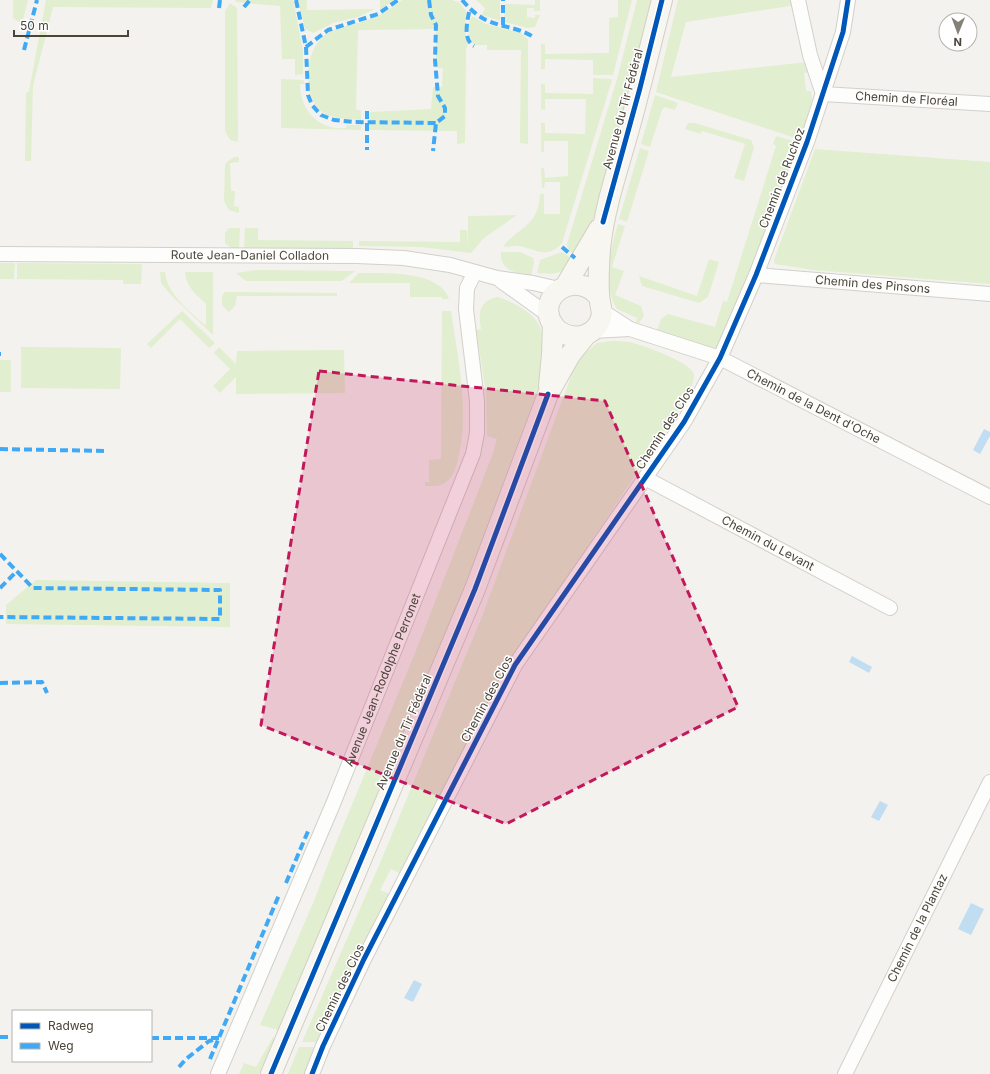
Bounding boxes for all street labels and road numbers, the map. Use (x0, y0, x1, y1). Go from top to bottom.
street label: Avenue du Tir Fédéral (599, 47, 646, 171)
street label: Chemin de Floréal (855, 88, 958, 109)
street label: Chemin de Ruchoz (755, 125, 808, 230)
street label: Route Jean-Daniel Colladon (171, 247, 329, 263)
street label: Chemin des Pinsons (814, 272, 931, 296)
street label: Chemin de la Dent d'Oche (744, 365, 883, 446)
street label: Chemin des Clos (632, 383, 697, 472)
street label: Chemin du Levant (719, 512, 817, 573)
street label: Avenue Jean-Rodolphe Perronet (341, 591, 423, 768)
street label: Chemin des Clos (457, 653, 516, 745)
street label: Avenue du Tir Fédéral (372, 672, 435, 792)
street label: Chemin de la Plantaz (884, 871, 950, 985)
street label: Chemin des Clos (312, 941, 367, 1034)

